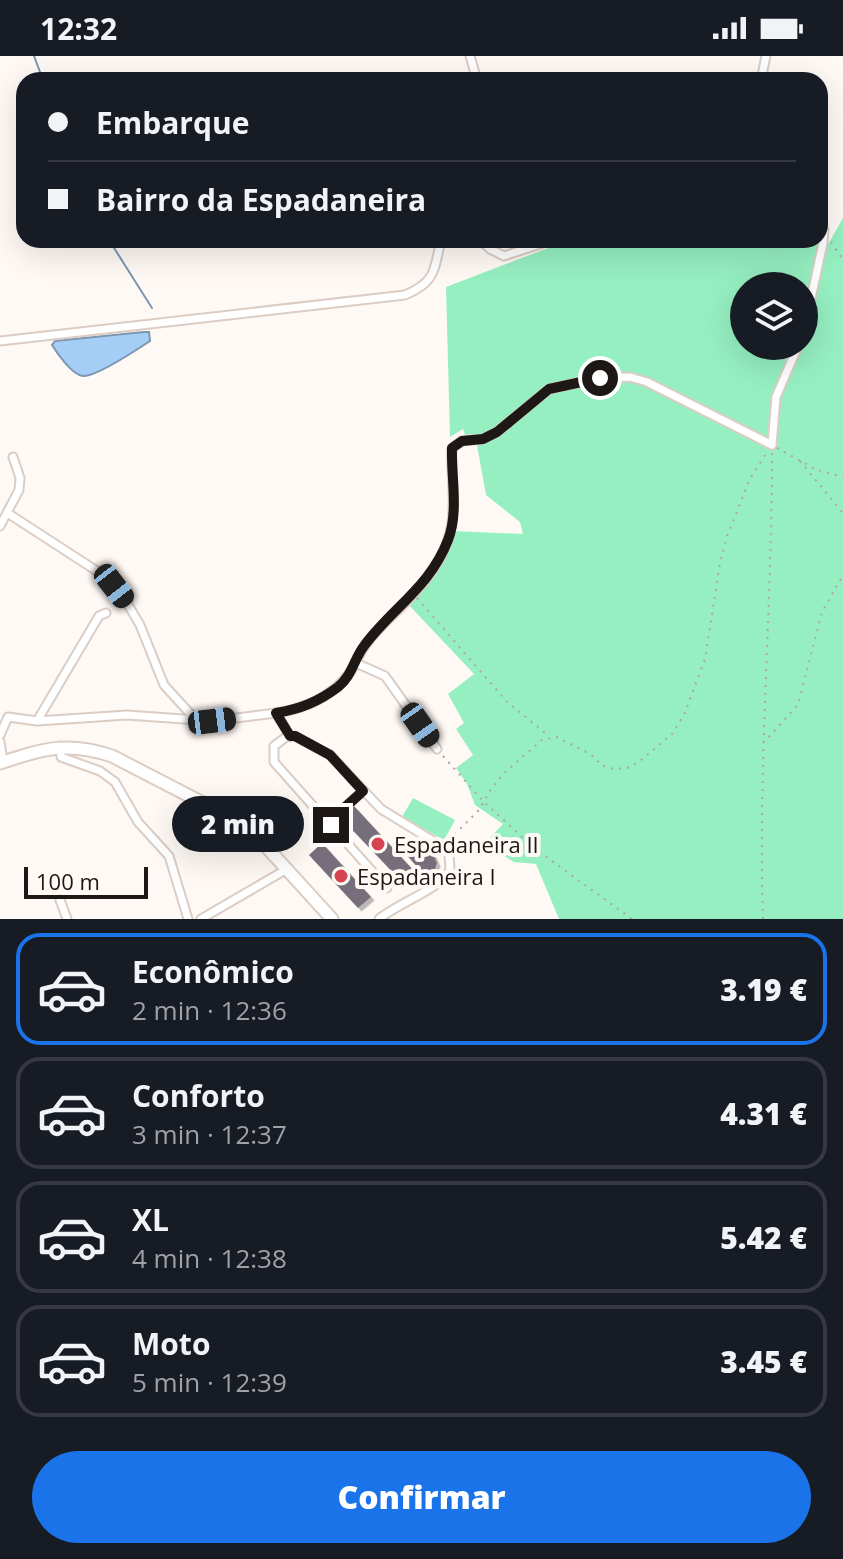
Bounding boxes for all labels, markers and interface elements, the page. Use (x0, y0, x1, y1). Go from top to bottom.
text: 12:32 (40, 8, 117, 49)
text: Embarque (96, 102, 249, 143)
text: Bairro da Espadaneira (96, 179, 426, 220)
map controls (730, 272, 818, 360)
button: layers (730, 272, 818, 360)
route start (582, 360, 618, 396)
car (90, 560, 138, 612)
car (396, 698, 444, 752)
car (187, 706, 237, 736)
callout: 2 min (171, 797, 303, 853)
text: 2 min (201, 806, 275, 842)
route end (313, 807, 349, 843)
place label: Espadaneira II (394, 829, 539, 859)
marker: Espadaneira II (369, 835, 387, 853)
place label: Espadaneira I (357, 861, 496, 891)
scale bar (24, 863, 148, 899)
text: 100 m (36, 866, 100, 896)
marker: Espadaneira I (332, 867, 350, 885)
text: Econômico (132, 951, 294, 992)
icon: car (36, 953, 108, 1025)
text: 3.19 € (720, 969, 807, 1010)
text: 2 min · 12:36 (132, 992, 287, 1028)
text: Conforto (132, 1075, 265, 1116)
icon: car (36, 1077, 108, 1149)
text: 4.31 € (720, 1093, 807, 1134)
text: 3 min · 12:37 (132, 1116, 287, 1152)
text: XL (132, 1199, 169, 1240)
icon: car (36, 1201, 108, 1273)
text: 5.42 € (720, 1217, 807, 1258)
text: 4 min · 12:38 (132, 1240, 287, 1276)
text: Moto (132, 1323, 210, 1364)
icon: car (36, 1325, 108, 1397)
text: 3.45 € (720, 1341, 807, 1382)
text: 5 min · 12:39 (132, 1364, 287, 1400)
button: Confirmar (32, 1451, 811, 1543)

